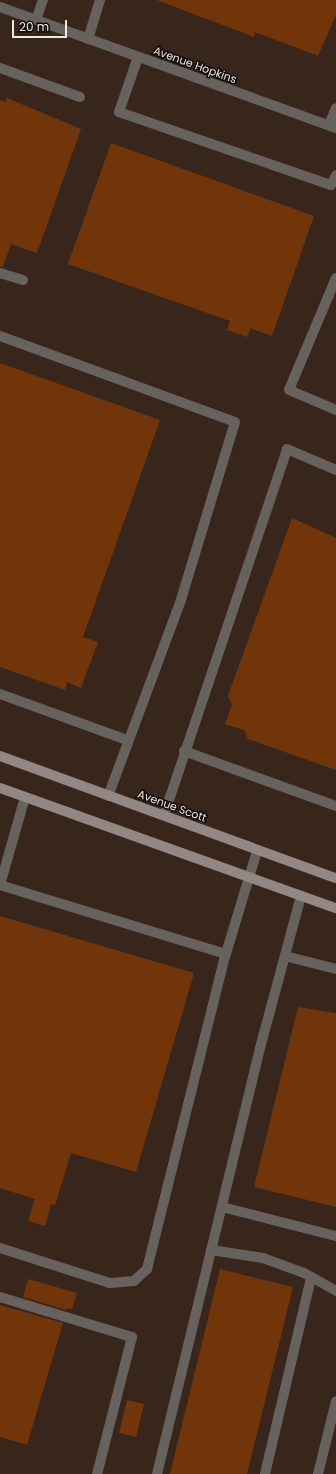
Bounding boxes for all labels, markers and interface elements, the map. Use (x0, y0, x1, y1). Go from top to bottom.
scale bar (14, 12, 69, 38)
text: 20 m (19, 18, 49, 35)
street label: Avenue Hopkins (152, 44, 238, 86)
street label: Avenue Scott (136, 787, 208, 825)

